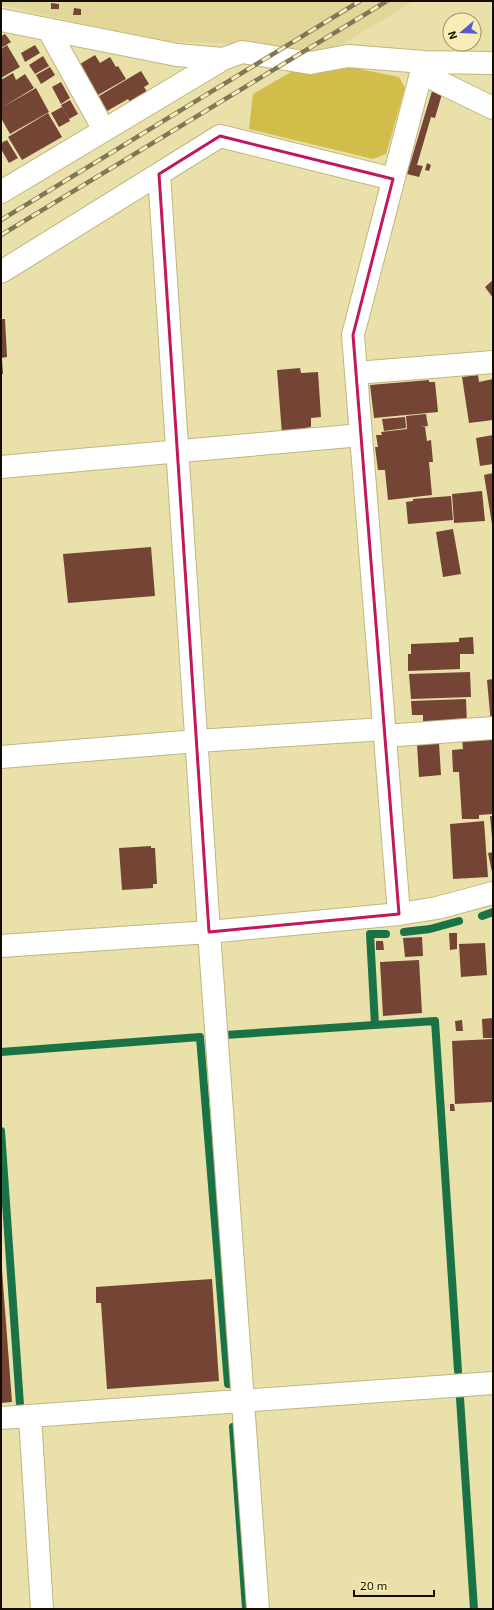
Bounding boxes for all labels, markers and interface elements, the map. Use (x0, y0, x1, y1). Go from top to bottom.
north arrow (442, 12, 482, 52)
text: N (445, 29, 460, 41)
scale bar (354, 1572, 434, 1598)
text: 20 m (360, 1578, 387, 1592)

